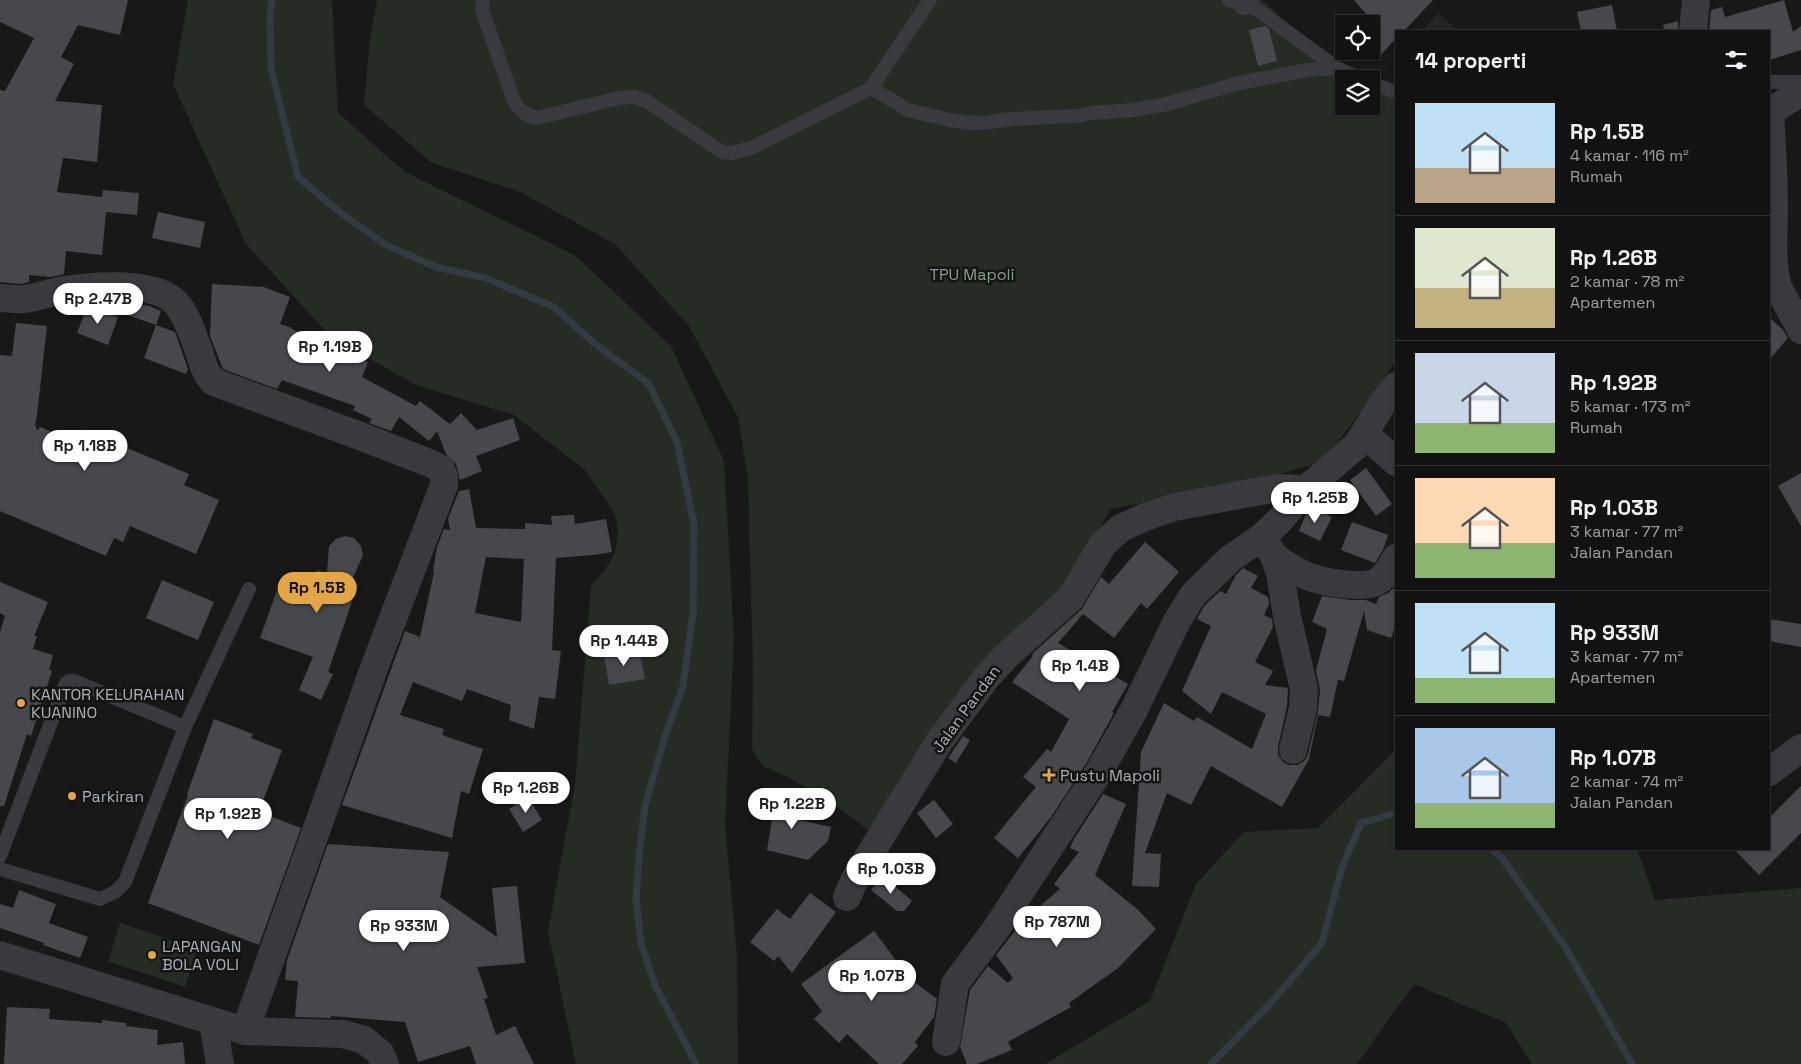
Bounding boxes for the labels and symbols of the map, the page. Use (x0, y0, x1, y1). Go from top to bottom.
park label: TPU Mapoli (930, 264, 1014, 285)
pin: Rp 2.47B (46, 282, 150, 325)
pin: Rp 1.19B (278, 330, 382, 373)
pin: Rp 1.18B (33, 430, 137, 472)
pin: Rp 1.25B (1263, 482, 1367, 524)
pin: Rp 1.5B (271, 572, 363, 614)
pin: Rp 1.44B (572, 624, 676, 667)
pin: Rp 1.4B (1034, 650, 1126, 692)
street label: Jalan Pandan (927, 661, 1005, 757)
place label: KANTOR KELURAHAN KUANINO (31, 684, 185, 723)
marker: KANTOR KELURAHAN KUANINO (15, 697, 27, 709)
place label: Pustu Mapoli (1060, 765, 1160, 786)
marker: Pustu Mapoli (1042, 768, 1056, 782)
pin: Rp 1.26B (474, 772, 578, 814)
place label: Parkiran (82, 786, 144, 807)
pin: Rp 1.22B (740, 788, 844, 830)
marker: Parkiran (66, 790, 78, 802)
pin: Rp 1.92B (176, 798, 280, 840)
pin: Rp 1.03B (839, 852, 943, 895)
pin: Rp 787M (1011, 906, 1103, 948)
pin: Rp 933M (358, 910, 450, 952)
place label: LAPANGAN BOLA VOLI (162, 936, 242, 975)
marker: LAPANGAN BOLA VOLI (146, 949, 158, 961)
pin: Rp 1.07B (820, 960, 924, 1002)

